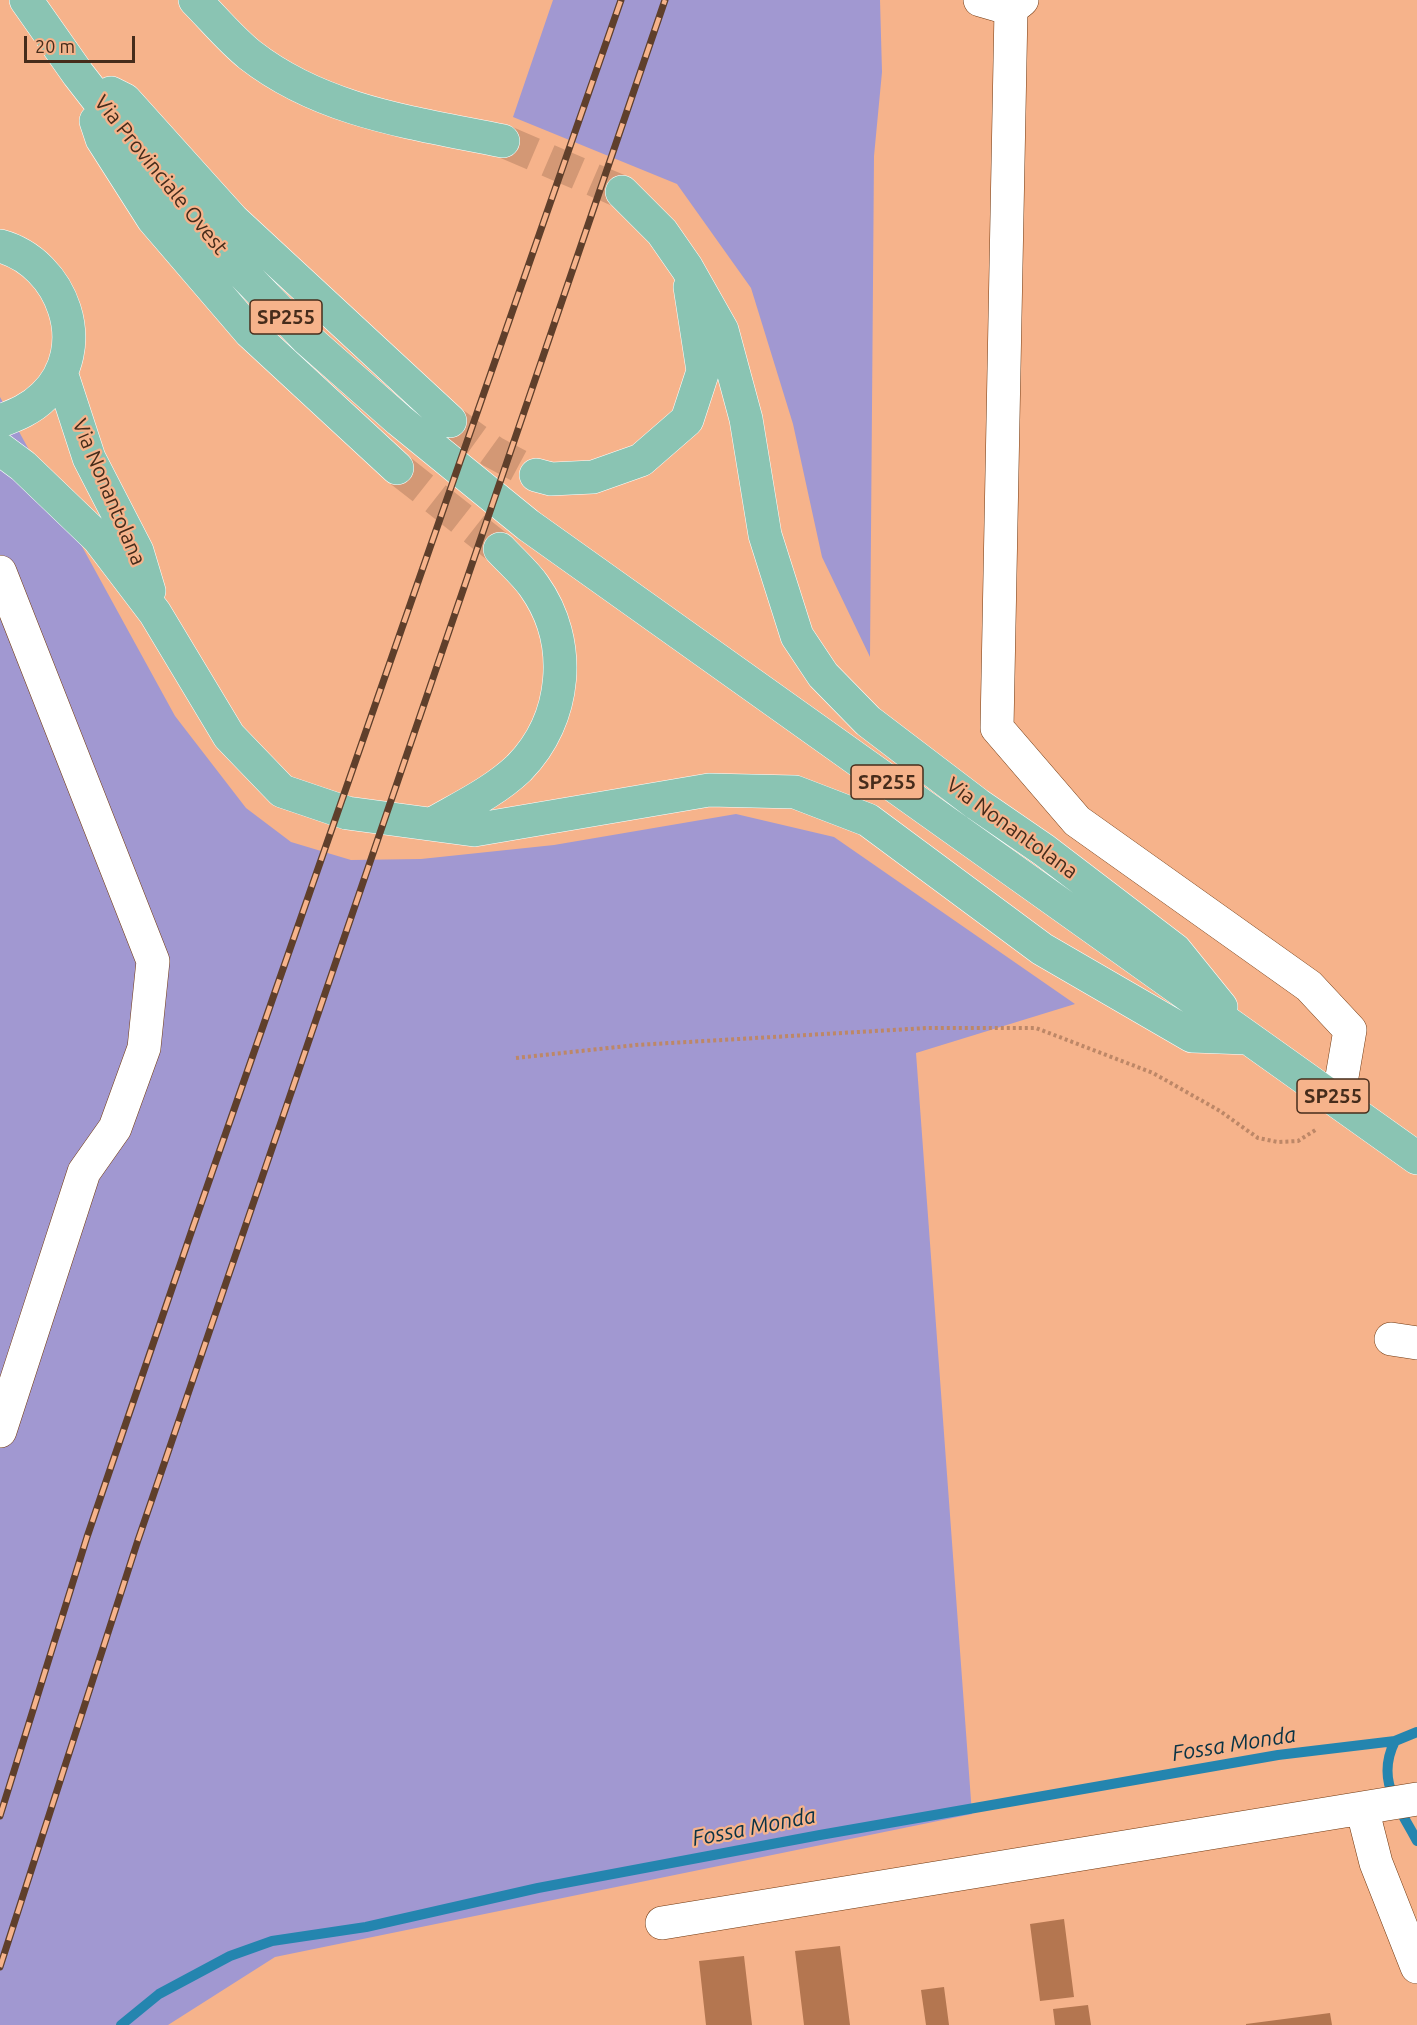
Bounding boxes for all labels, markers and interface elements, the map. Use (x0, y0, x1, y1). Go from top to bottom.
scale bar (27, 24, 138, 62)
text: 20 m (35, 36, 75, 56)
street label: Via Provinciale Ovest (89, 90, 233, 260)
road number: SP255 (250, 300, 322, 334)
street label: Via Nonantolana (67, 415, 151, 569)
road number: SP255 (851, 765, 923, 799)
street label: Via Nonantolana (941, 772, 1083, 884)
road number: SP255 (1297, 1079, 1369, 1113)
water label: Fossa Monda (1170, 1721, 1298, 1767)
water label: Fossa Monda (690, 1802, 818, 1852)

